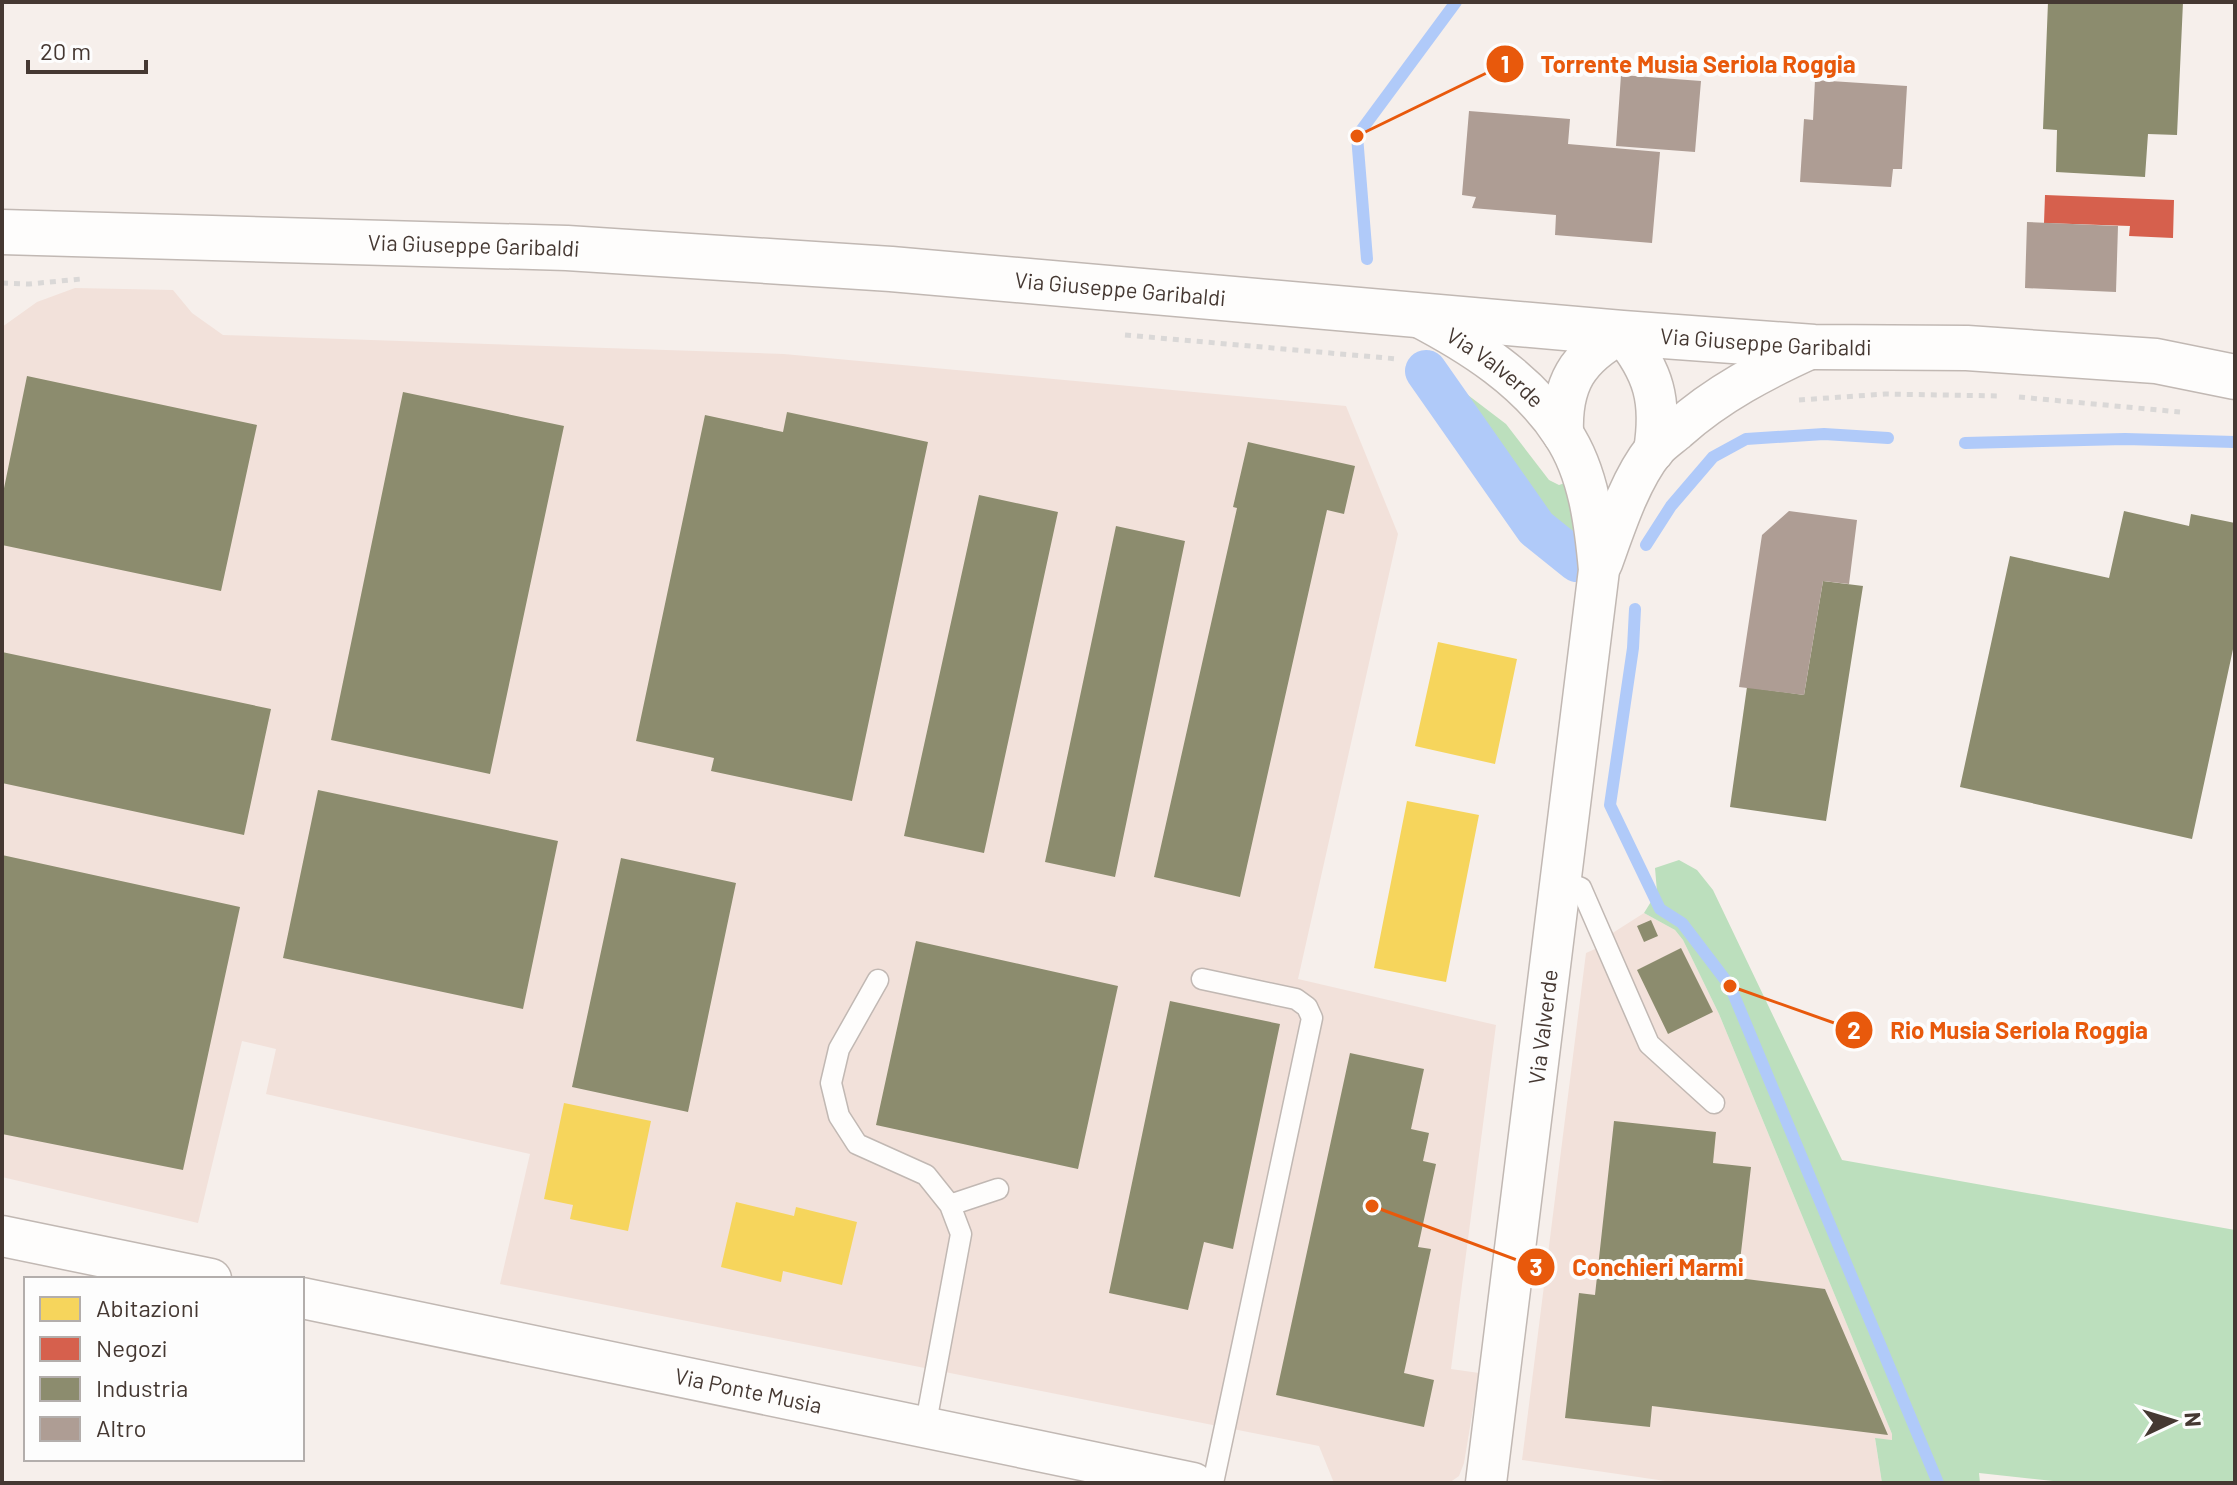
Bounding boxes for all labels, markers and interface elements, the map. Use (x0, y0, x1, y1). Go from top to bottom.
scale bar (28, 24, 146, 74)
text: 20 m (40, 36, 91, 65)
callout: Torrente Musia Seriola Roggia (1485, 40, 1872, 88)
text: 1 (1501, 49, 1509, 78)
text: Torrente Musia Seriola Roggia (1540, 49, 1856, 78)
street label: Via Giuseppe Garibaldi (368, 228, 581, 261)
street label: Via Giuseppe Garibaldi (1014, 266, 1227, 310)
street label: Via Valverde (1442, 321, 1550, 412)
street label: Via Giuseppe Garibaldi (1659, 322, 1872, 359)
street label: Via Valverde (1522, 968, 1562, 1086)
callout: Rio Musia Seriola Roggia (1834, 1006, 2164, 1054)
text: 2 (1847, 1015, 1861, 1044)
text: Rio Musia Seriola Roggia (1890, 1015, 2148, 1044)
callout: Conchieri Marmi (1516, 1243, 1760, 1291)
text: 3 (1530, 1252, 1542, 1281)
text: Conchieri Marmi (1572, 1252, 1744, 1281)
legend (24, 1277, 304, 1461)
text: Abitazioni (96, 1293, 200, 1322)
text: Negozi (96, 1333, 168, 1362)
street label: Via Ponte Musia (673, 1362, 825, 1418)
text: Industria (96, 1373, 188, 1402)
north arrow (2133, 1381, 2213, 1461)
text: N (2180, 1411, 2207, 1428)
text: Altro (96, 1413, 147, 1442)

